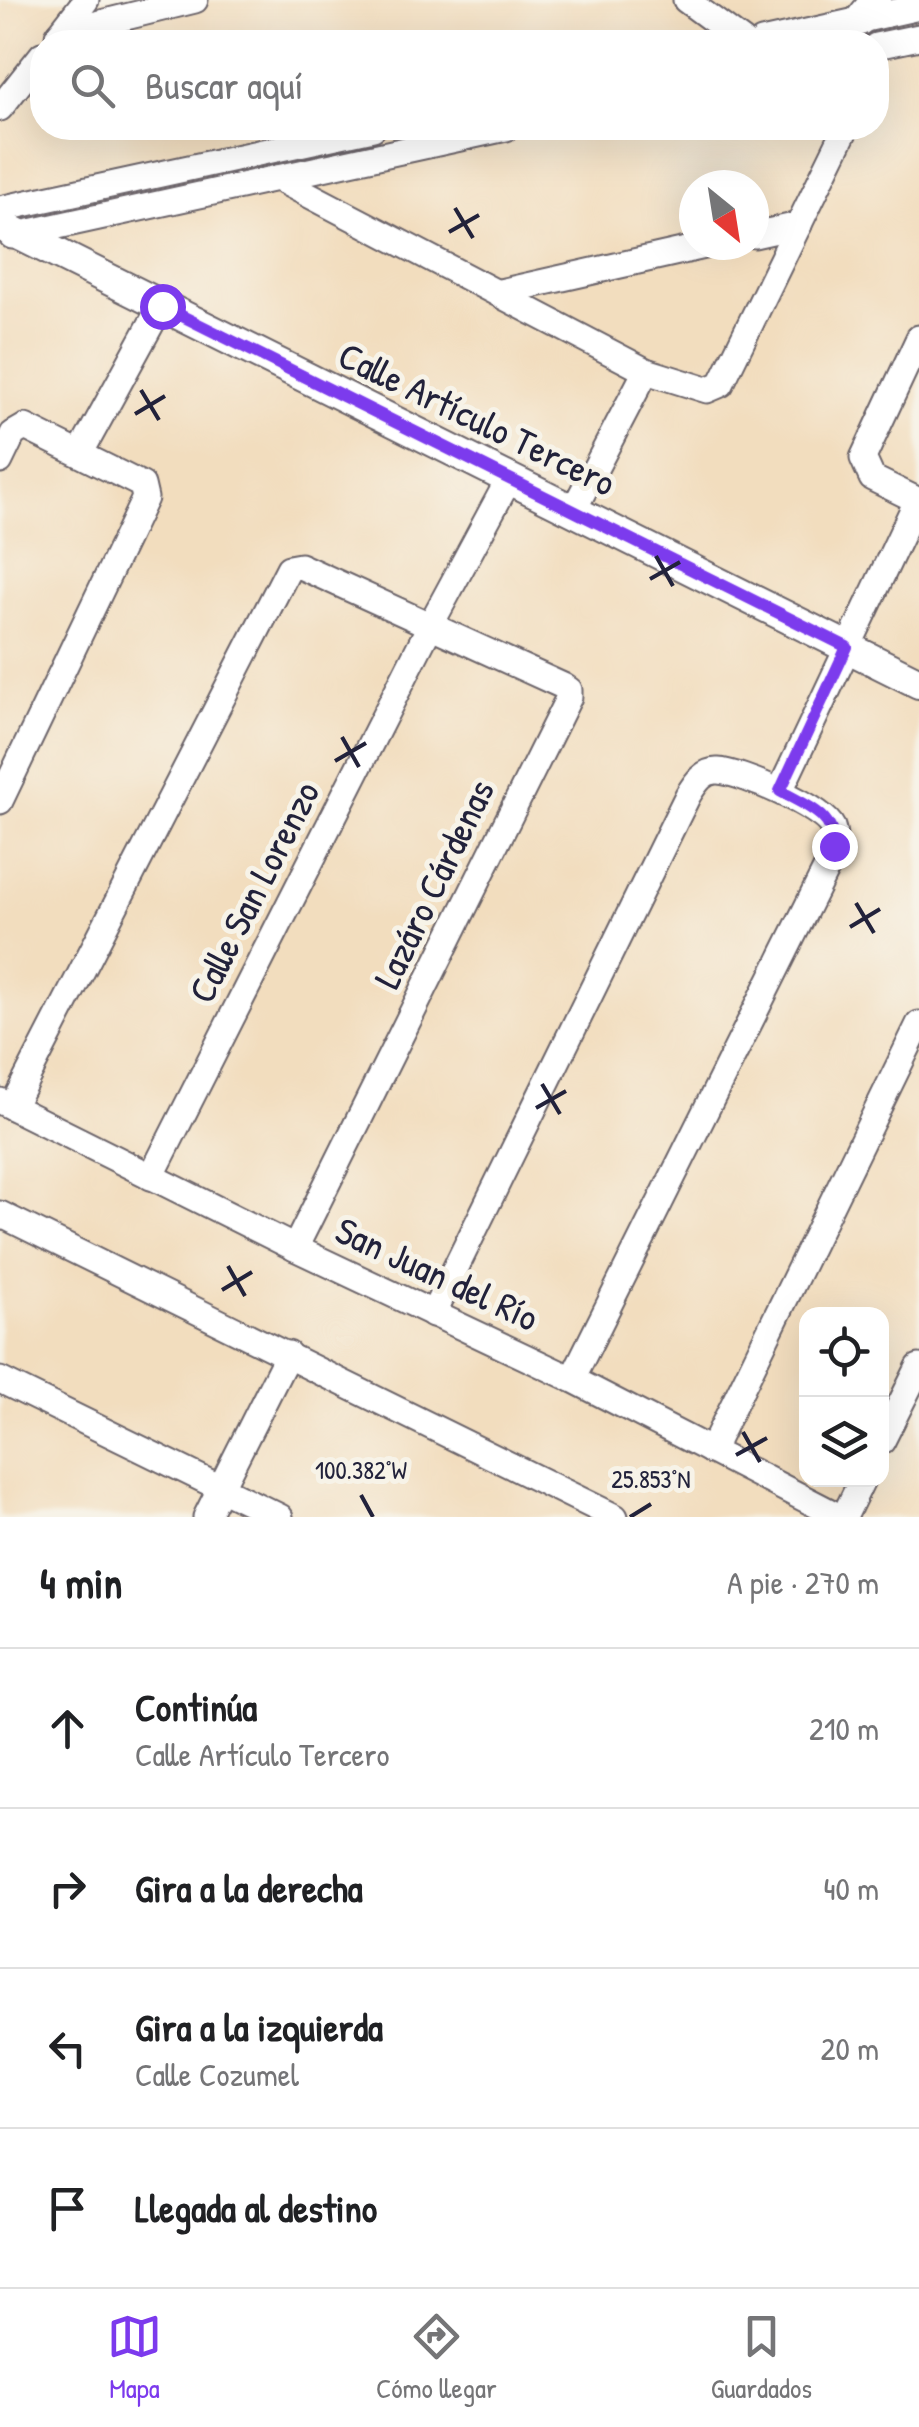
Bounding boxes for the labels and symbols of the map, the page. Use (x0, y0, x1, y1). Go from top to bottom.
north arrow (679, 170, 769, 260)
route start (140, 284, 186, 330)
street label: Calle Artículo Tercero (330, 328, 625, 508)
street label: Lazáro Cárdenas (360, 771, 506, 996)
street label: Calle San Lorenzo (175, 772, 331, 1011)
route end (812, 824, 858, 870)
street label: San Juan del Río (328, 1203, 547, 1343)
text: 100.382°W (315, 1453, 407, 1487)
text: 25.853°N (611, 1462, 691, 1496)

